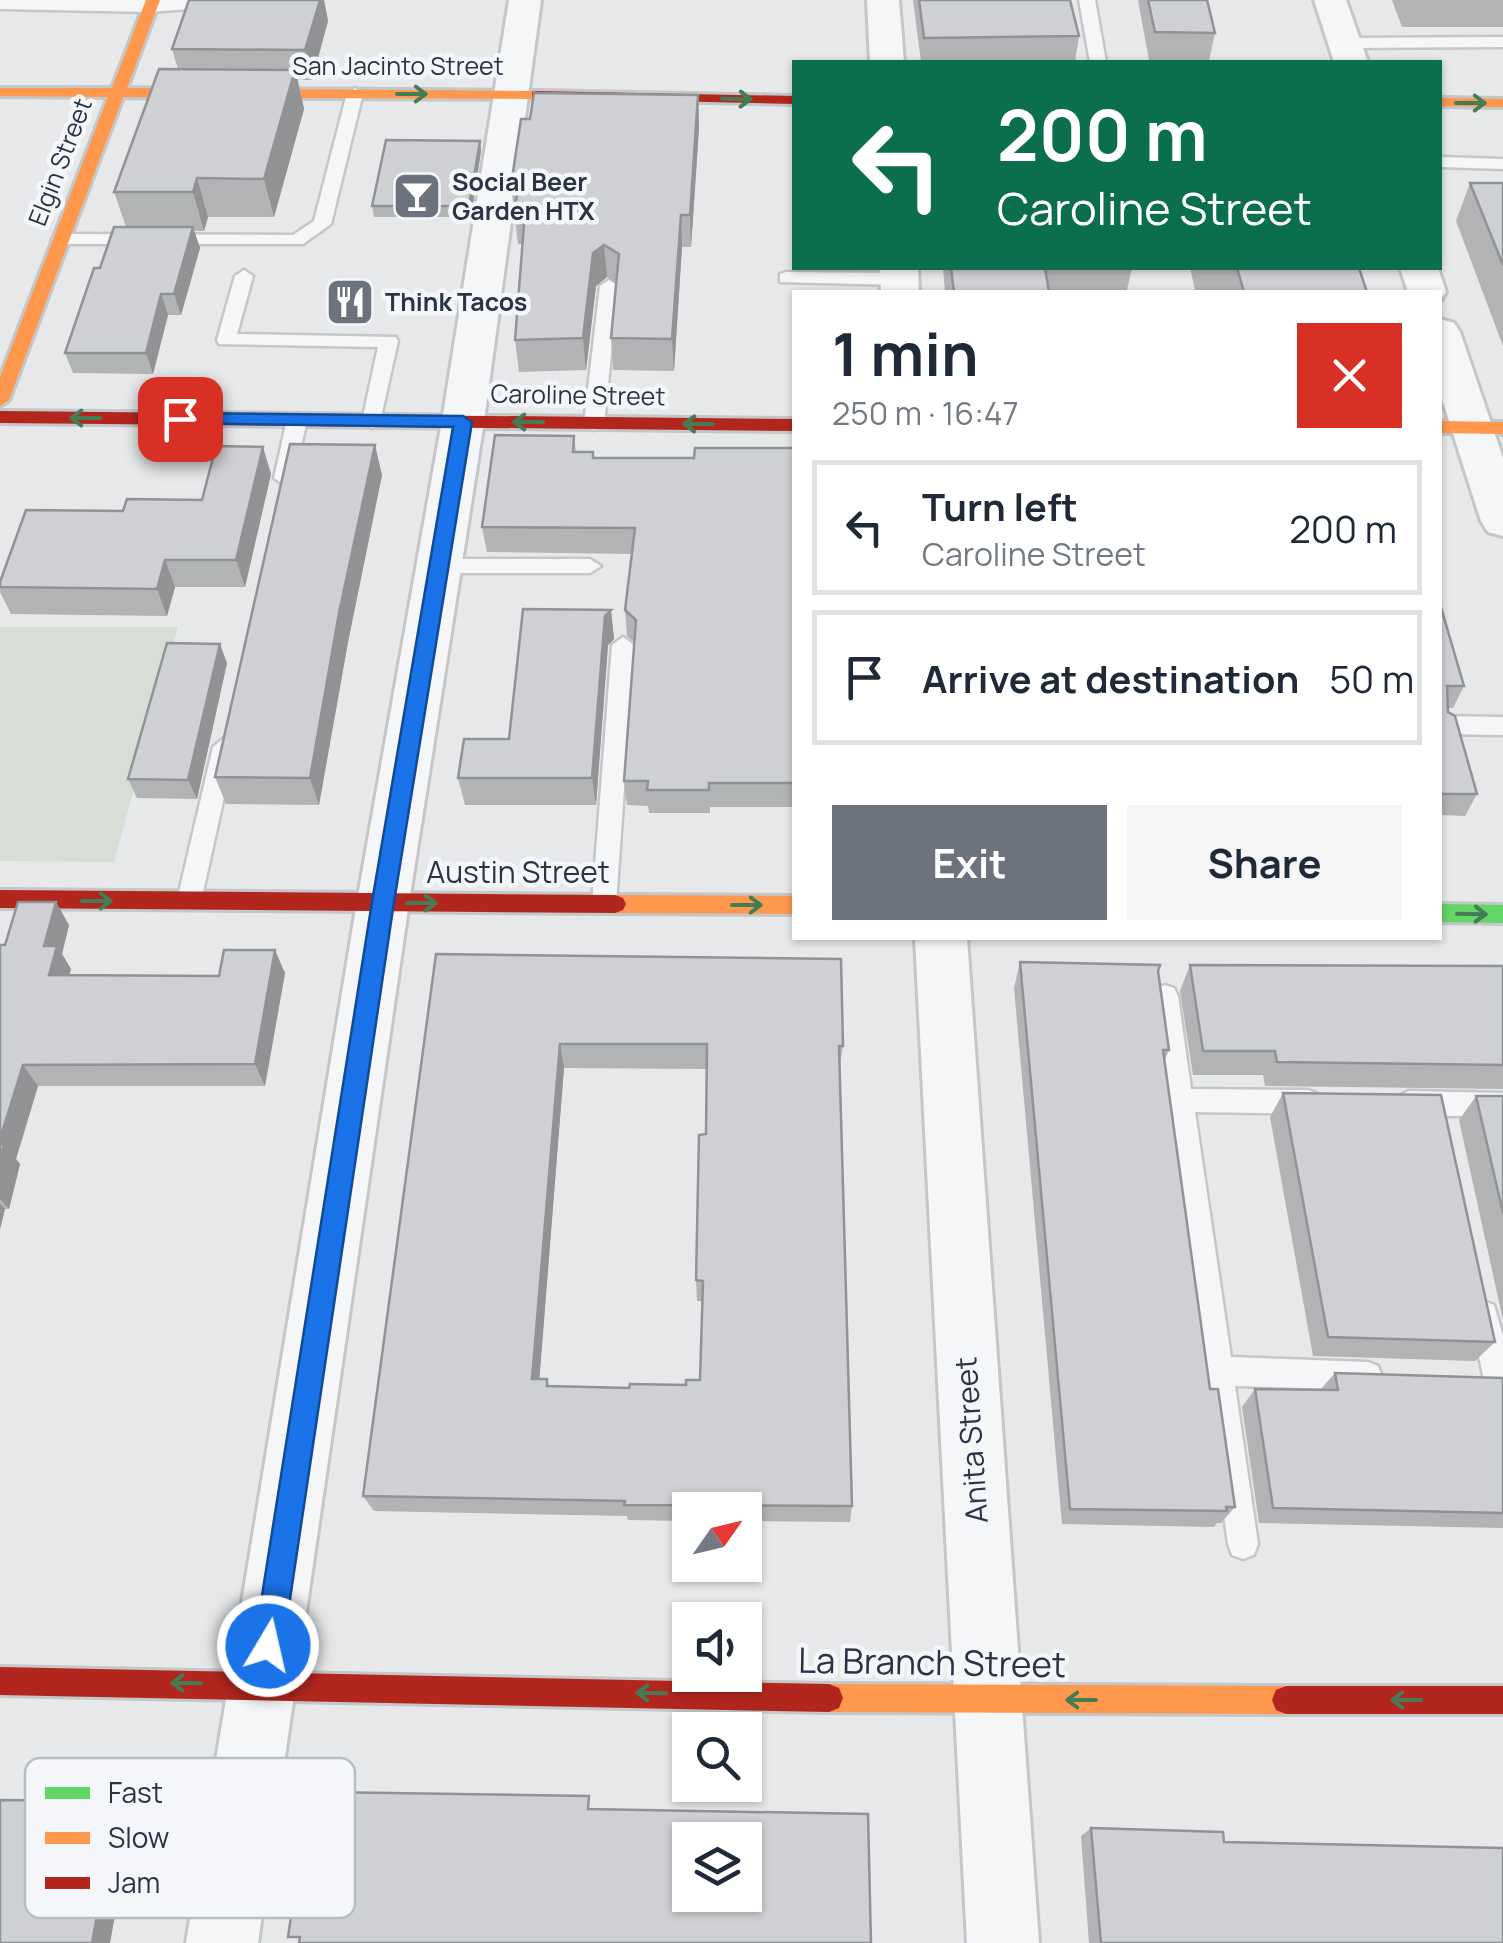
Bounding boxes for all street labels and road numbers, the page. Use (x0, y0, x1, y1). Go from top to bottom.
street label: San Jacinto Street (292, 48, 504, 83)
street label: Elgin Street (19, 93, 100, 231)
street label: Caroline Street (490, 375, 666, 414)
street label: Austin Street (426, 851, 610, 892)
street label: Anita Street (944, 1356, 997, 1525)
street label: La Branch Street (798, 1636, 1066, 1688)

